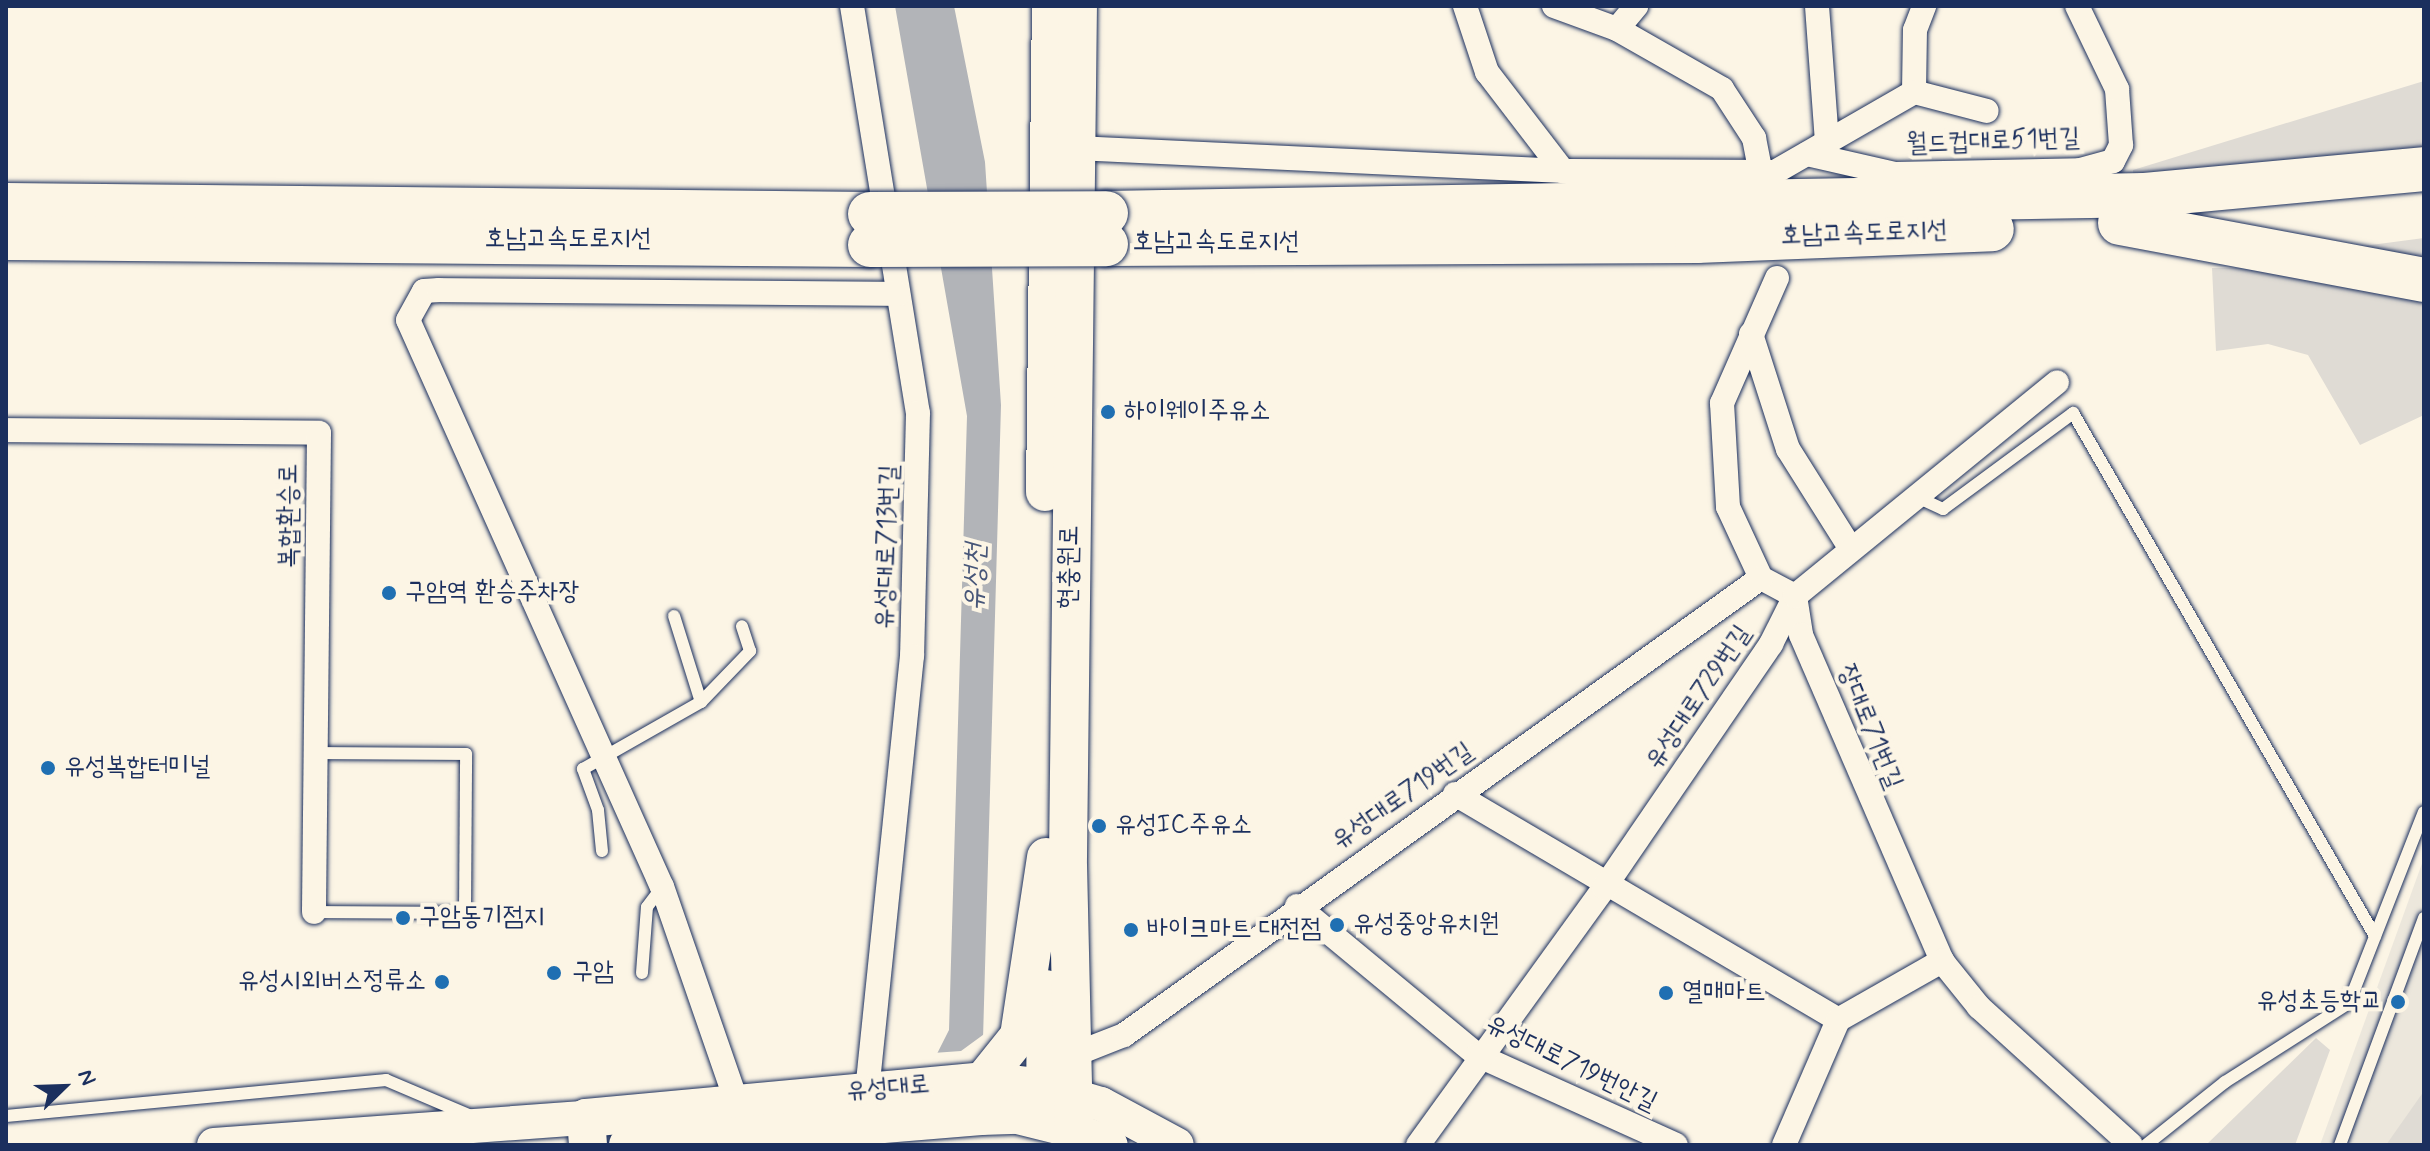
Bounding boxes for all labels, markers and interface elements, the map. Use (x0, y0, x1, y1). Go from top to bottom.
street label: 월드컵대로51번길 (1906, 123, 2080, 161)
street label: 호남고속도로지선 (1780, 215, 1948, 253)
street label: 호남고속도로지선 (484, 224, 652, 256)
street label: 호남고속도로지선 (1132, 227, 1300, 259)
place label: 하이웨이주유소 (1124, 396, 1270, 428)
marker: 하이웨이주유소 (1099, 403, 1117, 421)
street label: 복합환승로 (274, 464, 306, 568)
street label: 유성대로713번길 (870, 464, 906, 630)
street label: 현충원로 (1054, 525, 1086, 609)
water label: 유성천 (958, 543, 994, 611)
place label: 구암역 환승주차장 (405, 577, 579, 609)
marker: 구암역 환승주차장 (380, 584, 398, 602)
street label: 유성대로729번길 (1639, 620, 1759, 776)
street label: 장대로71번길 (1830, 660, 1908, 794)
street label: 유성대로719번길 (1326, 737, 1480, 857)
place label: 유성복합터미널 (64, 752, 210, 784)
marker: 유성복합터미널 (39, 759, 57, 777)
place label: 유성IC주유소 (1115, 810, 1252, 842)
marker: 유성IC주유소 (1090, 817, 1108, 835)
place label: 구암동기점지 (419, 902, 545, 934)
marker: 구암동기점지 (394, 909, 412, 927)
place label: 유성중앙유치원 (1353, 909, 1499, 941)
place label: 바이크마트 대전점 (1147, 914, 1321, 946)
marker: 유성중앙유치원 (1328, 916, 1346, 934)
marker: 바이크마트 대전점 (1122, 921, 1140, 939)
place label: 구암 (572, 957, 614, 989)
marker: 구암 (543, 962, 565, 984)
place label: 유성시외버스정류소 (238, 966, 426, 998)
marker: 유성시외버스정류소 (433, 973, 451, 991)
place label: 열매마트 (1682, 977, 1766, 1009)
marker: 열매마트 (1657, 984, 1675, 1002)
place label: 유성초등학교 (2256, 986, 2382, 1018)
marker: 유성초등학교 (2389, 993, 2407, 1011)
street label: 유성대로719번안길 (1480, 1009, 1662, 1119)
north arrow (24, 1047, 104, 1127)
text: N (70, 1065, 102, 1090)
street label: 유성대로 (845, 1070, 931, 1108)

